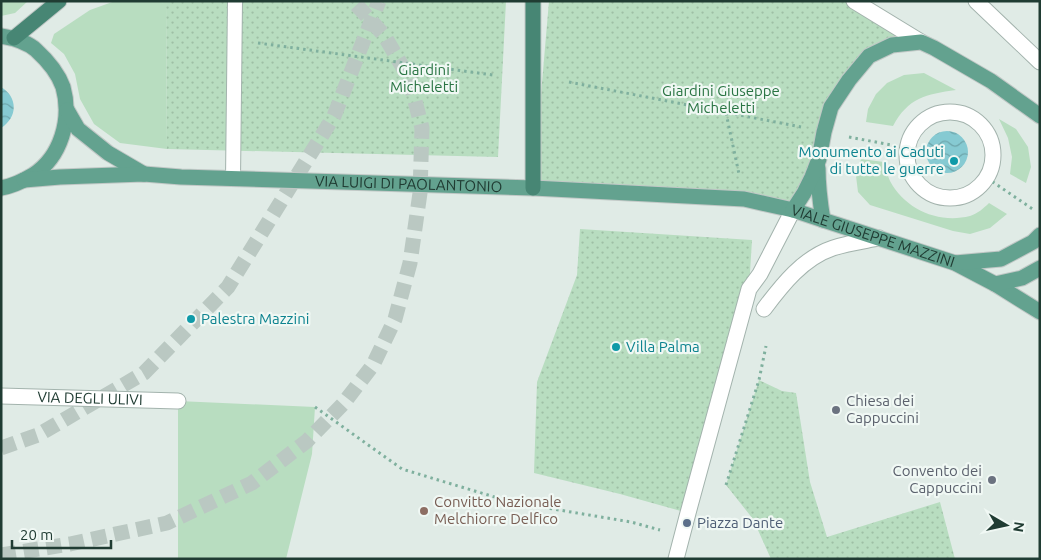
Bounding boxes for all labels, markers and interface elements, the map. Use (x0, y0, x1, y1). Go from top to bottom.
park label: Giardini Micheletti (390, 61, 458, 95)
park label: Giardini Giuseppe Micheletti (662, 82, 780, 116)
place label: Monumento ai Caduti di tutte le guerre (799, 143, 944, 177)
marker: Monumento ai Caduti di tutte le guerre (948, 155, 960, 167)
street label: VIA LUIGI DI PAOLANTONIO (315, 172, 503, 195)
street label: VIALE GIUSEPPE MAZZINI (789, 201, 957, 270)
place label: Palestra Mazzini (201, 310, 309, 327)
marker: Palestra Mazzini (185, 313, 197, 325)
place label: Villa Palma (626, 338, 700, 355)
marker: Villa Palma (610, 341, 622, 353)
street label: VIA DEGLI ULIVI (37, 388, 143, 408)
place label: Chiesa dei Cappuccini (846, 392, 919, 426)
marker: Chiesa dei Cappuccini (830, 404, 842, 416)
place label: Convento dei Cappuccini (893, 462, 982, 496)
marker: Convento dei Cappuccini (986, 474, 998, 486)
place label: Convitto Nazionale Melchiorre Delfico (434, 493, 562, 527)
north arrow (981, 500, 1031, 550)
marker: Convitto Nazionale Melchiorre Delfico (418, 505, 430, 517)
place label: Piazza Dante (697, 514, 783, 531)
marker: Piazza Dante (681, 517, 693, 529)
scale bar (12, 518, 111, 550)
text: N (1010, 521, 1028, 533)
text: 20 m (20, 526, 53, 543)

